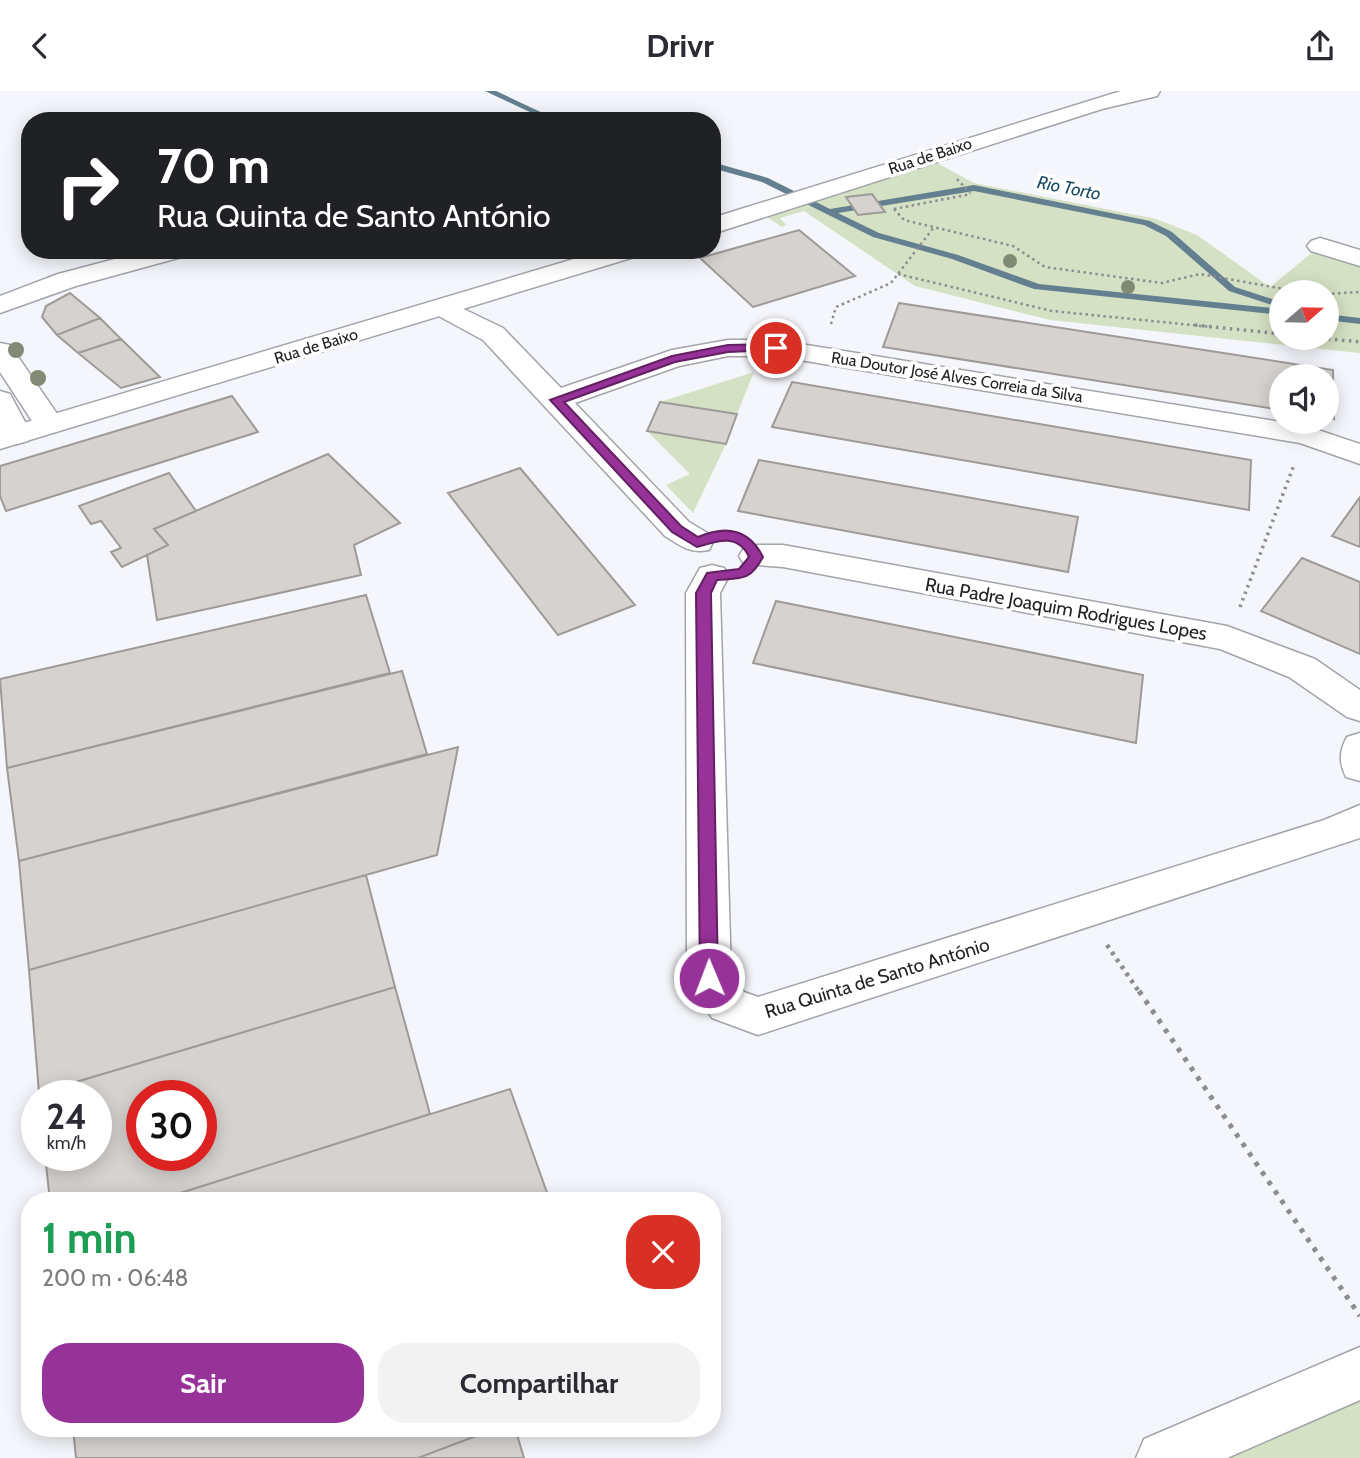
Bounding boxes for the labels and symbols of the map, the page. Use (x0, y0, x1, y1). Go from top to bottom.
street label: Rua de Baixo (886, 134, 974, 178)
water label: Rio Torto (1035, 171, 1103, 205)
north arrow (1269, 280, 1339, 350)
pin (746, 318, 806, 378)
street label: Rua de Baixo (272, 324, 360, 368)
street label: Rua Doutor José Alves Correia da Silva (830, 348, 1084, 406)
street label: Rua Padre Joaquim Rodrigues Lopes (923, 573, 1209, 645)
street label: Rua Quinta de Santo António (762, 933, 992, 1023)
position arrow (672, 941, 746, 1015)
speed limit sign: 30 (126, 1080, 217, 1171)

